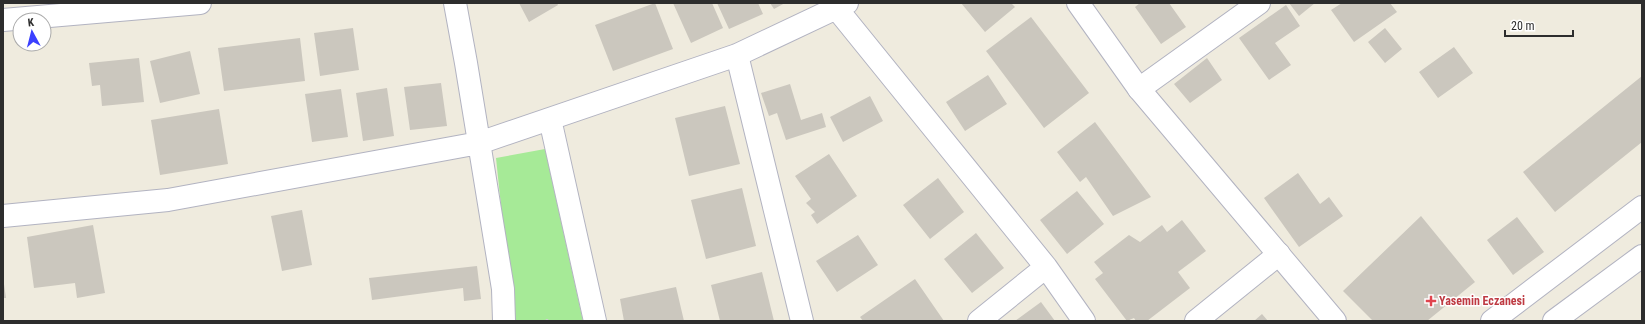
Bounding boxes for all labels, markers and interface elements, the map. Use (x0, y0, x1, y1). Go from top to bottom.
north arrow (12, 12, 52, 52)
scale bar (1505, 12, 1573, 38)
text: K (27, 16, 36, 29)
text: 20 m (1511, 19, 1535, 33)
place label: Yasemin Eczanesi (1439, 294, 1525, 308)
marker: Yasemin Eczanesi (1426, 296, 1436, 306)

